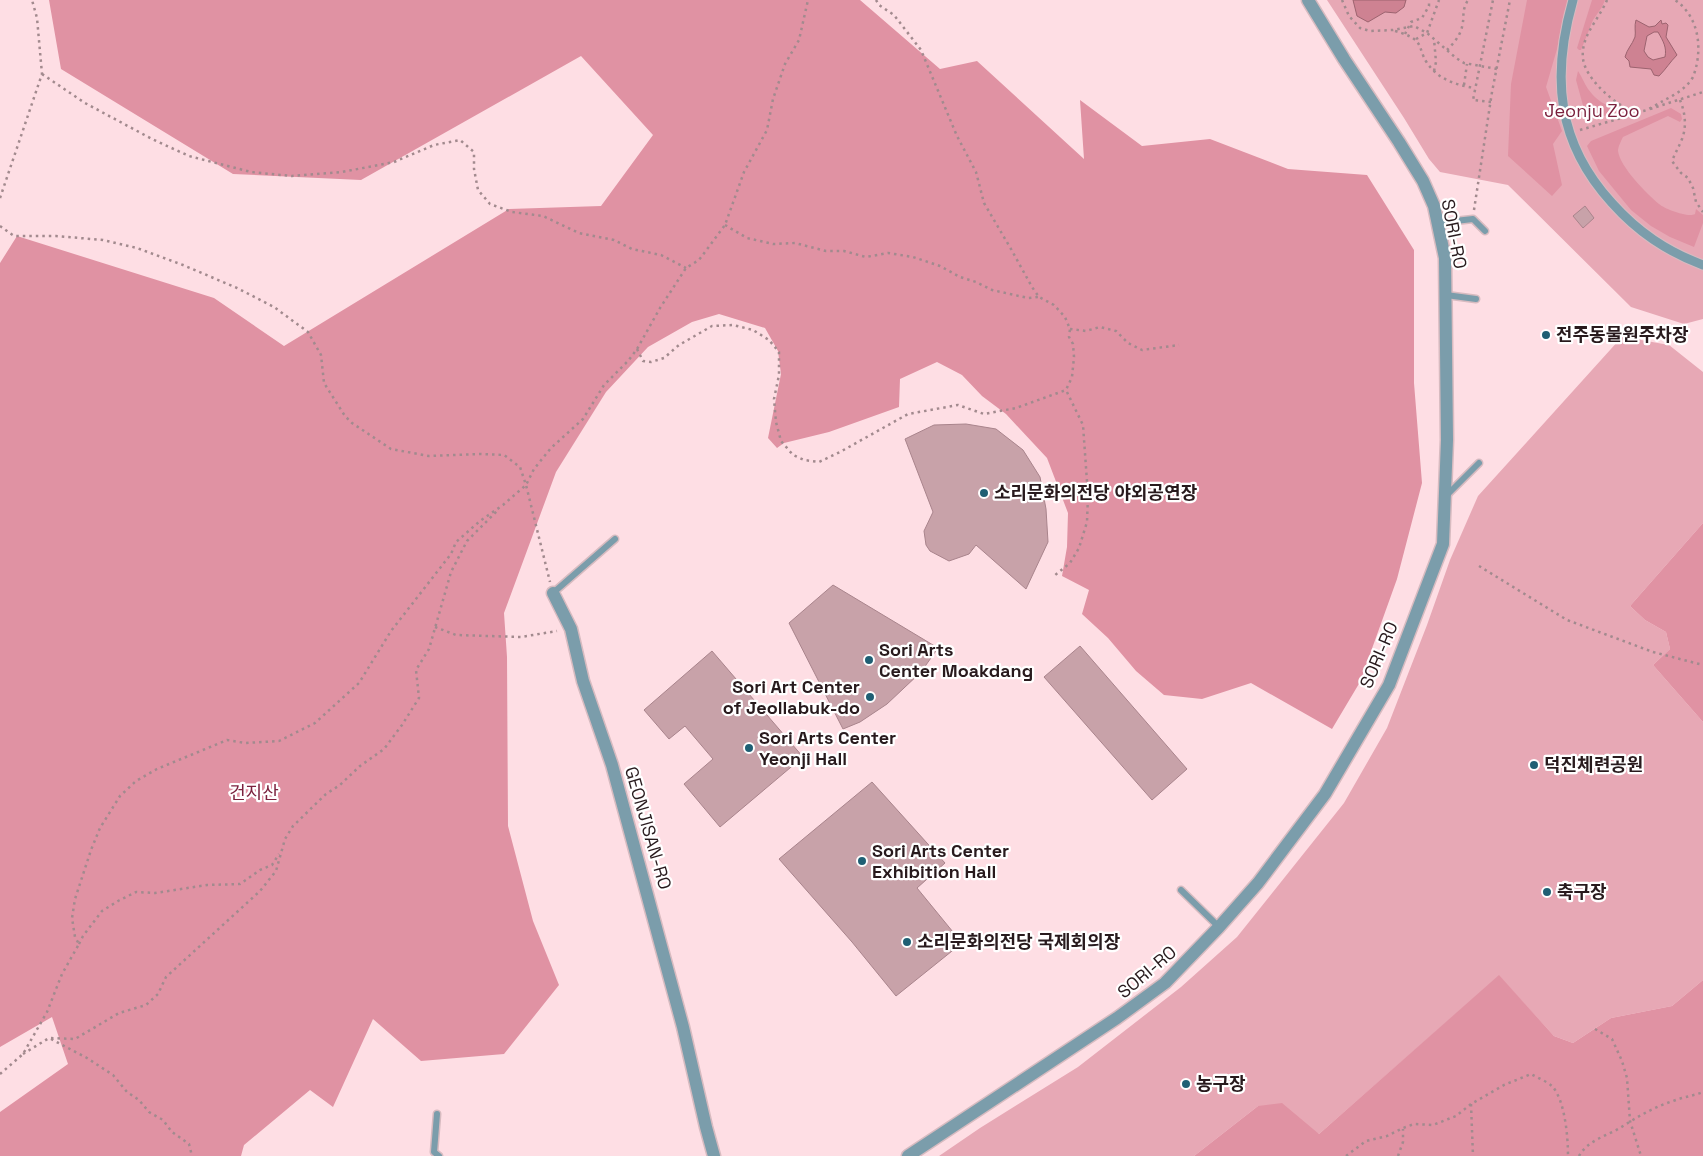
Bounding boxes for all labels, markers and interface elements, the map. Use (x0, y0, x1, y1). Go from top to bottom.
park label: Jeonju Zoo (1544, 99, 1640, 122)
street label: SORI-RO (1436, 197, 1472, 271)
place label: 전주동물원주차장 (1556, 323, 1689, 346)
marker: 전주동물원주차장 (1540, 329, 1552, 341)
place label: 소리문화의전당 야외공연장 (994, 481, 1198, 504)
marker: 소리문화의전당 야외공연장 (978, 487, 990, 499)
street label: SORI-RO (1354, 618, 1403, 692)
place label: Sori Arts Center Moakdang (879, 638, 1033, 682)
marker: Sori Arts Center Moakdang (863, 654, 875, 666)
place label: Sori Art Center of Jeollabuk-do (723, 675, 860, 719)
marker: Sori Art Center of Jeollabuk-do (864, 691, 876, 703)
place label: Sori Arts Center Yeonji Hall (759, 726, 896, 770)
marker: Sori Arts Center Yeonji Hall (743, 742, 755, 754)
place label: 덕진체련공원 (1544, 753, 1643, 776)
marker: 덕진체련공원 (1528, 759, 1540, 771)
street label: GEONJISAN-RO (620, 764, 677, 892)
park label: 건지산 (229, 781, 279, 804)
place label: Sori Arts Center Exhibition Hall (872, 839, 1009, 883)
marker: Sori Arts Center Exhibition Hall (856, 855, 868, 867)
place label: 축구장 (1557, 880, 1607, 903)
marker: 축구장 (1541, 886, 1553, 898)
place label: 소리문화의전당 국제회의장 (917, 930, 1121, 953)
marker: 소리문화의전당 국제회의장 (901, 936, 913, 948)
street label: SORI-RO (1112, 940, 1181, 1003)
place label: 농구장 (1196, 1072, 1246, 1095)
marker: 농구장 (1180, 1078, 1192, 1090)

